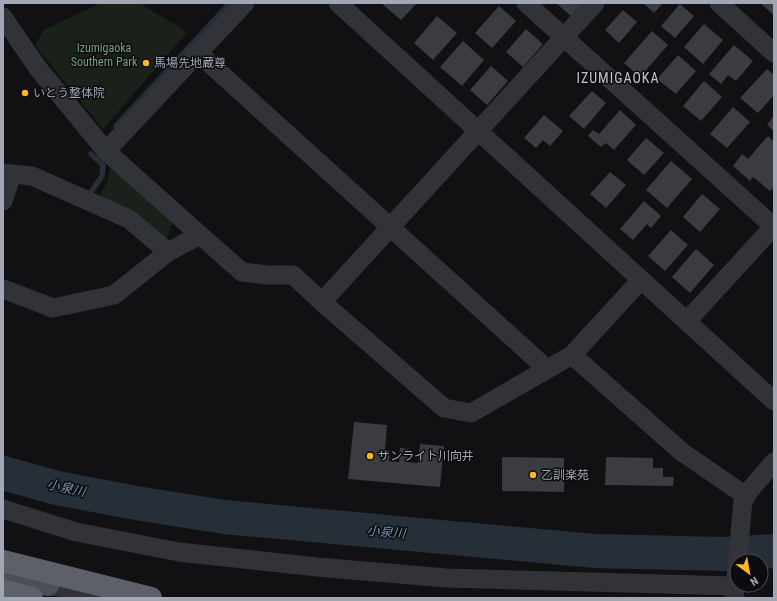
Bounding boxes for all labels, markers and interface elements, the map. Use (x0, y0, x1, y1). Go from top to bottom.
park label: Izumigaoka Southern Park (71, 41, 138, 69)
place label: 馬場先地蔵尊 (154, 56, 226, 70)
marker: 馬場先地蔵尊 (141, 58, 151, 68)
district label: IZUMIGAOKA (576, 70, 660, 86)
place label: いとう整体院 (33, 86, 105, 100)
marker: いとう整体院 (20, 88, 30, 98)
place label: サンライト川向井 (378, 449, 474, 463)
marker: サンライト川向井 (365, 451, 375, 461)
place label: 乙訓楽苑 (541, 468, 589, 482)
marker: 乙訓楽苑 (528, 470, 538, 480)
water label: 小泉川 (45, 477, 89, 500)
water label: 小泉川 (366, 523, 408, 541)
north arrow (729, 553, 769, 593)
text: N (748, 574, 760, 588)

